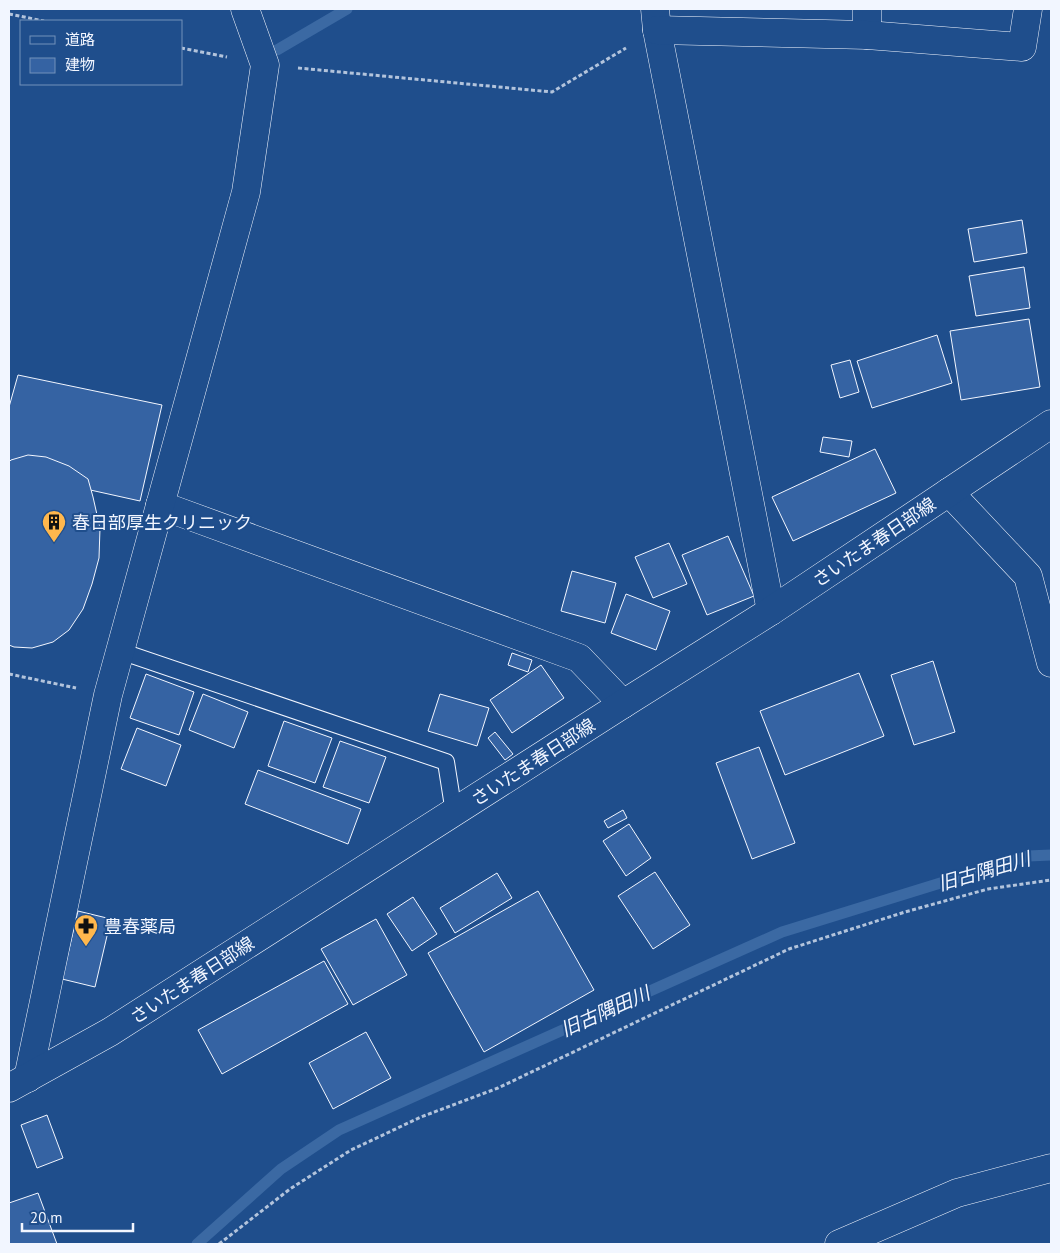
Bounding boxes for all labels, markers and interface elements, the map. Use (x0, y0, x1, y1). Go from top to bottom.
legend (20, 20, 182, 85)
text: 道路 (65, 30, 95, 49)
text: 建物 (65, 55, 95, 74)
street label: さいたま春日部線 (808, 492, 940, 592)
building icon: 春日部厚生クリニック (41, 509, 67, 543)
place label: 春日部厚生クリニック (72, 511, 252, 534)
street label: さいたま春日部線 (467, 713, 599, 811)
water label: 旧古隅田川 (935, 846, 1035, 896)
pharmacy icon: 豊春薬局 (73, 913, 99, 947)
place label: 豊春薬局 (104, 915, 176, 938)
street label: さいたま春日部線 (126, 931, 258, 1029)
water label: 旧古隅田川 (557, 980, 655, 1041)
scale bar (22, 1200, 134, 1232)
text: 20 m (30, 1208, 63, 1227)

